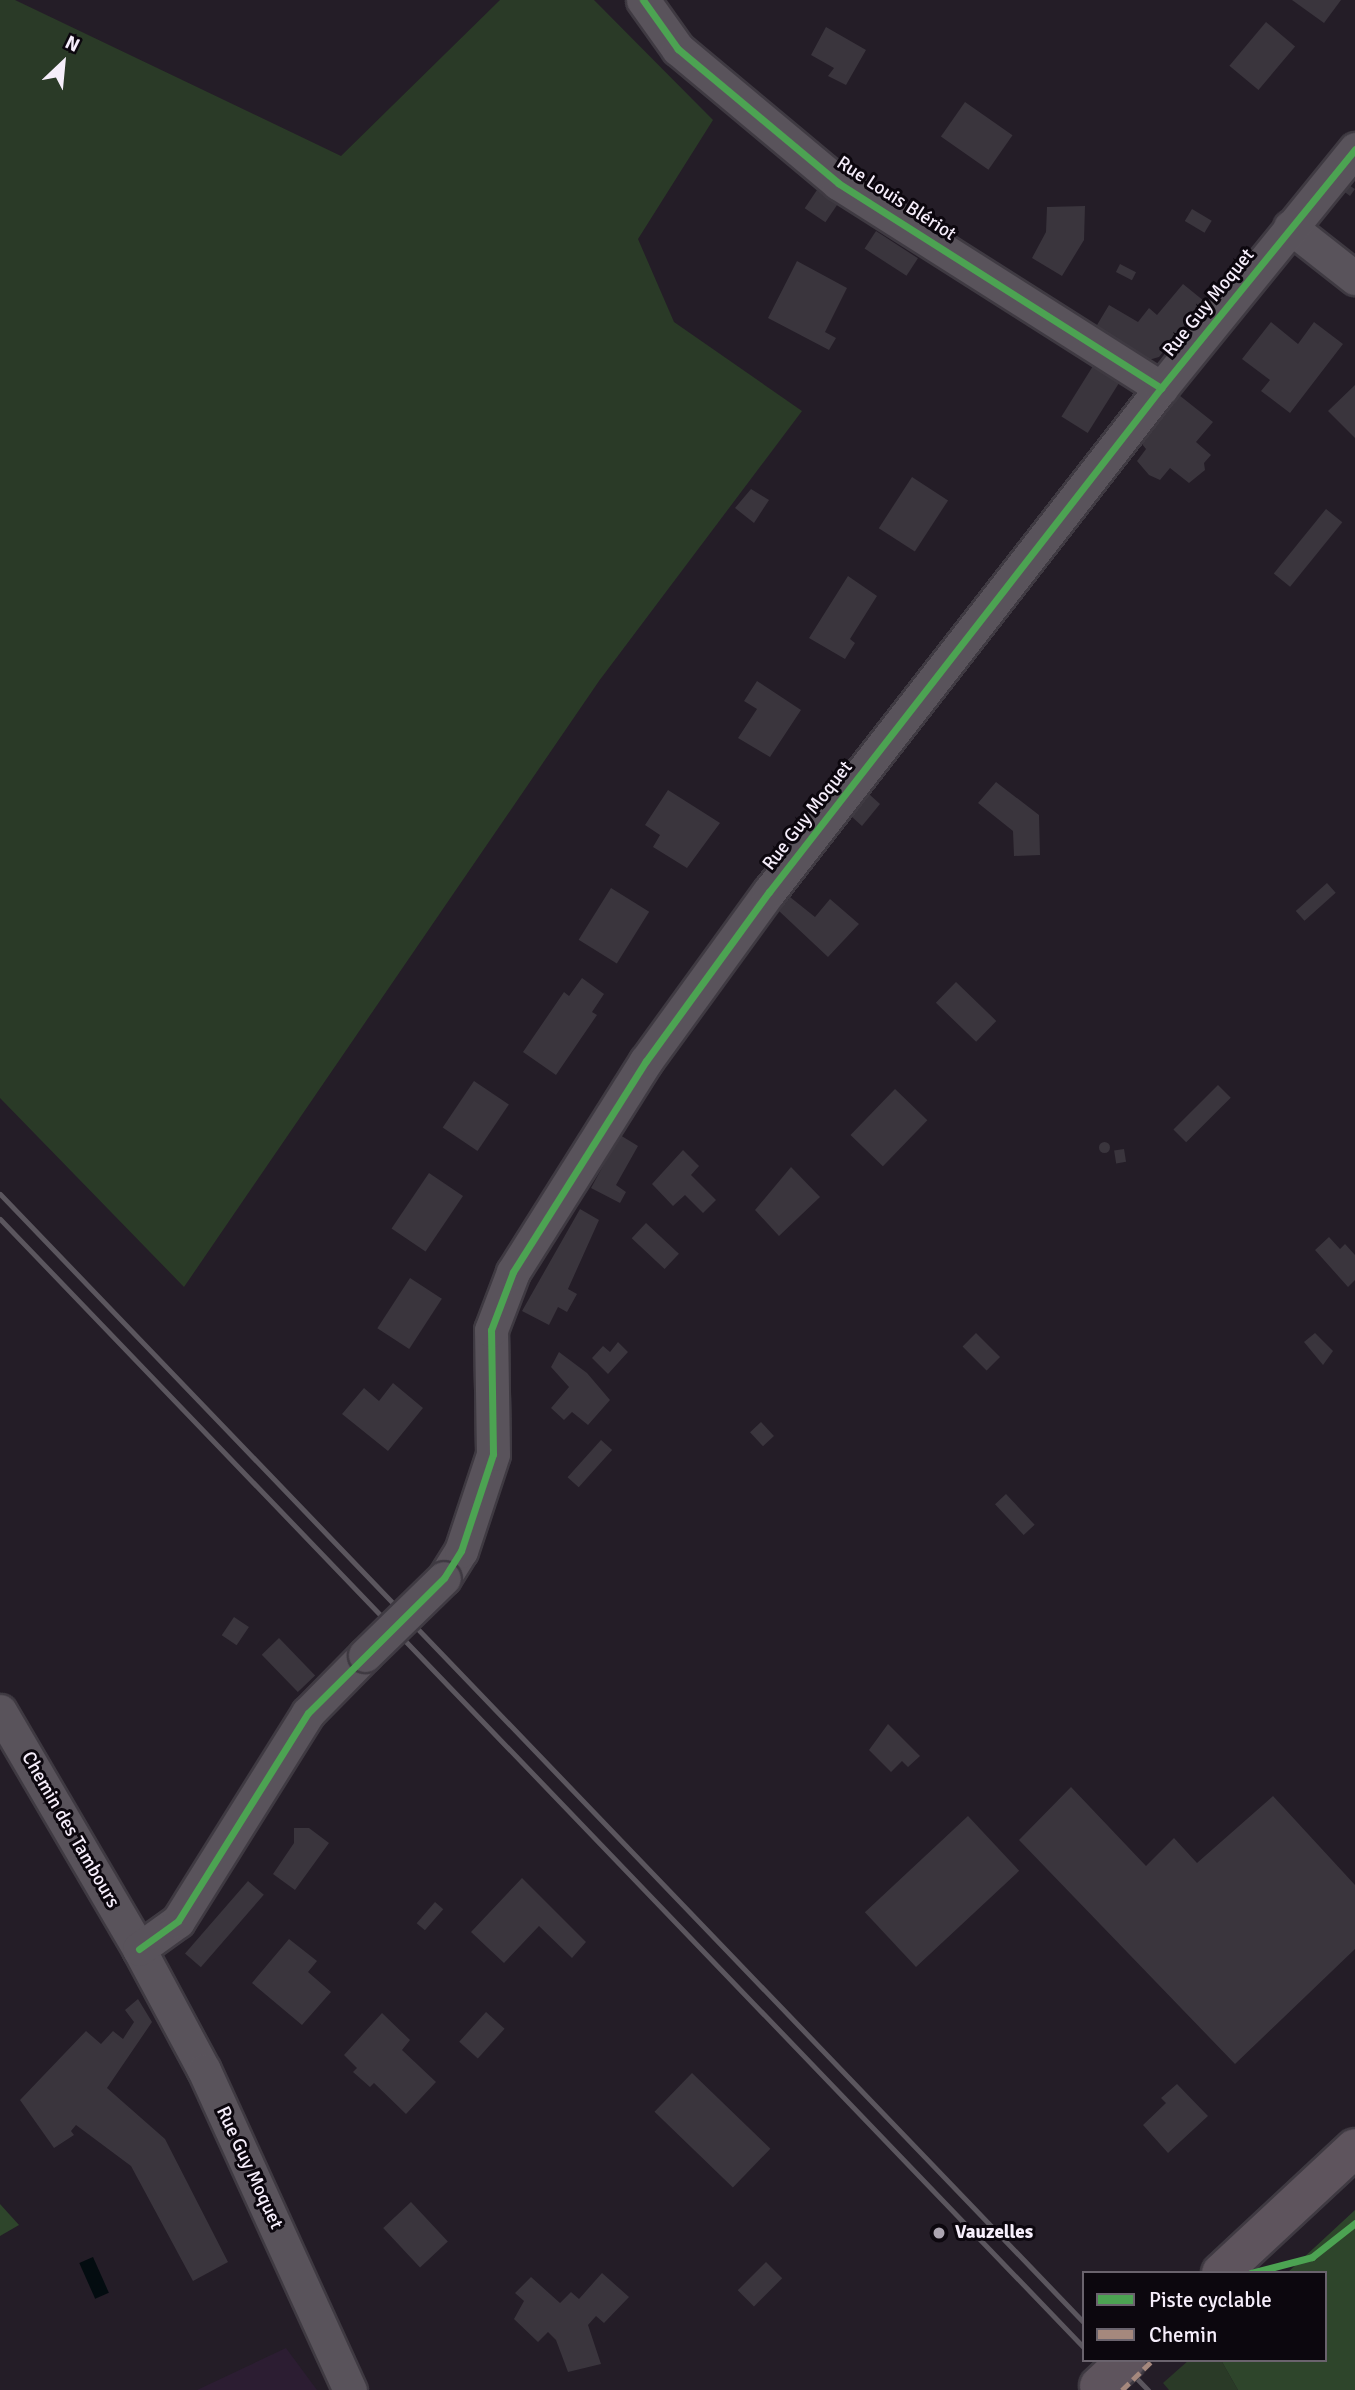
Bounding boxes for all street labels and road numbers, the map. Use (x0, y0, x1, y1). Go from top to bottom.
street label: Rue Louis Blériot (832, 152, 960, 246)
street label: Rue Guy Moquet (1158, 244, 1260, 362)
street label: Rue Guy Moquet (758, 757, 858, 875)
street label: Chemin des Tambours (16, 1748, 124, 1912)
street label: Rue Guy Moquet (211, 2103, 287, 2233)

